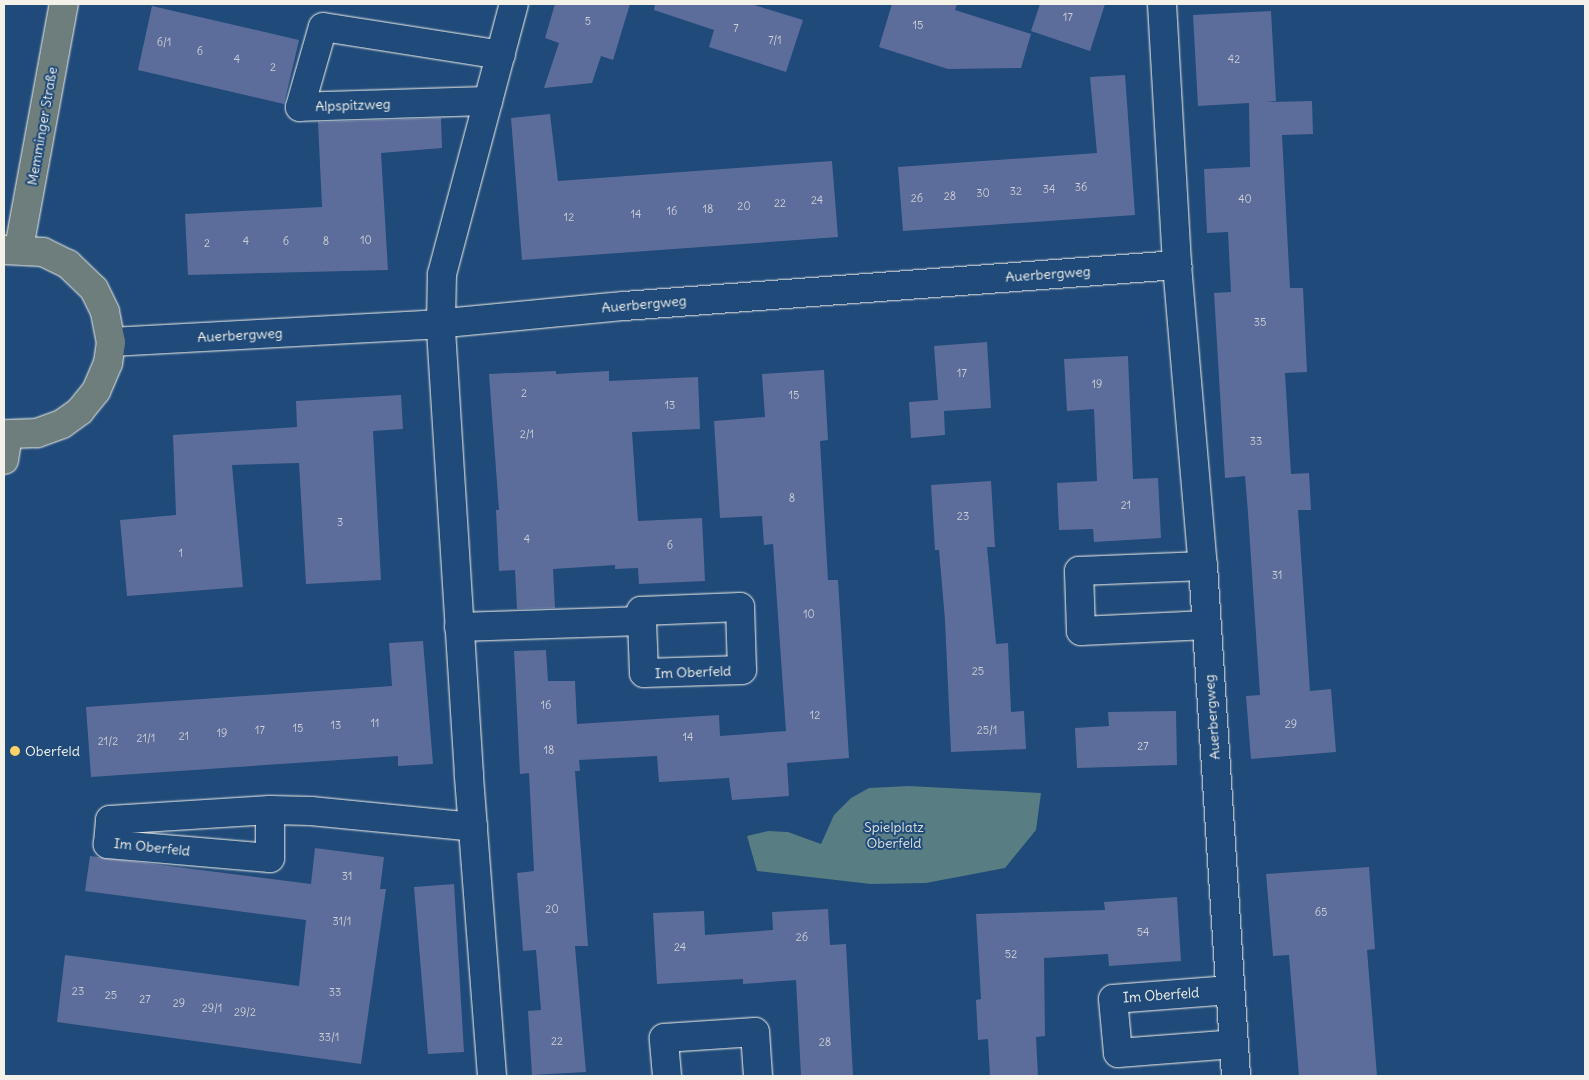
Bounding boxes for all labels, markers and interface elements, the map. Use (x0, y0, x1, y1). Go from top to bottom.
house number: 17 (1063, 10, 1073, 24)
house number: 5 (585, 14, 591, 28)
house number: 15 (913, 18, 923, 32)
house number: 7 (733, 21, 739, 35)
house number: 7/1 (768, 33, 782, 47)
house number: 6/1 (157, 35, 171, 49)
house number: 6 (197, 44, 203, 58)
house number: 4 (234, 52, 240, 66)
house number: 42 (1228, 52, 1240, 66)
house number: 2 (270, 60, 276, 74)
street label: Memminger Straße (23, 65, 61, 187)
street label: Alpspitzweg (315, 95, 391, 115)
house number: 36 (1075, 180, 1087, 194)
house number: 34 (1043, 182, 1055, 196)
house number: 32 (1010, 184, 1022, 198)
house number: 30 (976, 186, 990, 200)
house number: 28 (944, 189, 956, 203)
house number: 26 (911, 191, 923, 205)
house number: 40 (1238, 192, 1252, 206)
house number: 24 (811, 193, 823, 207)
house number: 22 (774, 196, 786, 210)
house number: 20 (737, 199, 751, 213)
house number: 18 (703, 202, 713, 216)
house number: 16 (667, 204, 677, 218)
house number: 14 (631, 207, 641, 221)
house number: 12 (564, 210, 574, 224)
house number: 10 (360, 233, 372, 247)
house number: 4 (243, 234, 249, 248)
house number: 6 (283, 234, 289, 248)
house number: 8 (323, 234, 329, 248)
house number: 2 (204, 236, 210, 250)
street label: Auerbergweg (1005, 263, 1091, 285)
street label: Auerbergweg (601, 292, 687, 316)
house number: 35 (1254, 315, 1266, 329)
street label: Auerbergweg (197, 324, 283, 346)
house number: 17 (957, 366, 967, 380)
house number: 19 (1092, 377, 1102, 391)
house number: 2 (521, 386, 527, 400)
house number: 15 (789, 388, 799, 402)
house number: 13 (665, 398, 675, 412)
house number: 2/1 (520, 427, 534, 441)
house number: 33 (1250, 434, 1262, 448)
house number: 8 (789, 491, 795, 505)
house number: 21 (1121, 498, 1131, 512)
house number: 23 (957, 509, 969, 523)
house number: 3 (337, 515, 343, 529)
house number: 4 (524, 532, 530, 546)
house number: 6 (667, 538, 673, 552)
house number: 1 (179, 546, 183, 560)
house number: 31 (1272, 568, 1282, 582)
house number: 10 (803, 607, 815, 621)
street label: Im Oberfeld (654, 662, 732, 682)
house number: 25 (972, 664, 984, 678)
street label: Auerbergweg (1201, 674, 1223, 760)
house number: 16 (541, 698, 551, 712)
house number: 12 (810, 708, 820, 722)
house number: 11 (371, 716, 379, 730)
house number: 29 (1285, 717, 1297, 731)
house number: 13 (331, 718, 341, 732)
house number: 15 (293, 721, 303, 735)
house number: 17 (255, 723, 265, 737)
house number: 25/1 (977, 723, 997, 737)
house number: 19 (217, 726, 227, 740)
house number: 21 (179, 729, 189, 743)
house number: 14 (683, 730, 693, 744)
house number: 21/1 (137, 731, 155, 745)
house number: 21/2 (98, 734, 118, 748)
house number: 27 (1137, 739, 1149, 753)
place label: Oberfeld (25, 743, 80, 759)
house number: 18 (544, 743, 554, 757)
marker: Oberfeld (9, 745, 21, 757)
park label: Spielplatz Oberfeld (864, 819, 924, 852)
street label: Im Oberfeld (113, 835, 191, 859)
house number: 31 (342, 869, 352, 883)
house number: 20 (545, 902, 559, 916)
house number: 65 (1315, 905, 1327, 919)
house number: 31/1 (333, 914, 351, 928)
house number: 54 (1137, 925, 1149, 939)
house number: 26 (796, 930, 808, 944)
house number: 24 (674, 940, 686, 954)
house number: 52 (1005, 947, 1017, 961)
house number: 23 (72, 984, 84, 998)
street label: Im Oberfeld (1122, 984, 1200, 1006)
house number: 33 (329, 985, 341, 999)
house number: 25 (105, 988, 117, 1002)
house number: 27 (139, 992, 151, 1006)
house number: 29 (173, 996, 185, 1010)
house number: 29/1 (202, 1001, 222, 1015)
house number: 29/2 (234, 1005, 256, 1019)
house number: 33/1 (319, 1030, 339, 1044)
house number: 22 (551, 1034, 563, 1048)
house number: 28 (819, 1035, 831, 1049)

